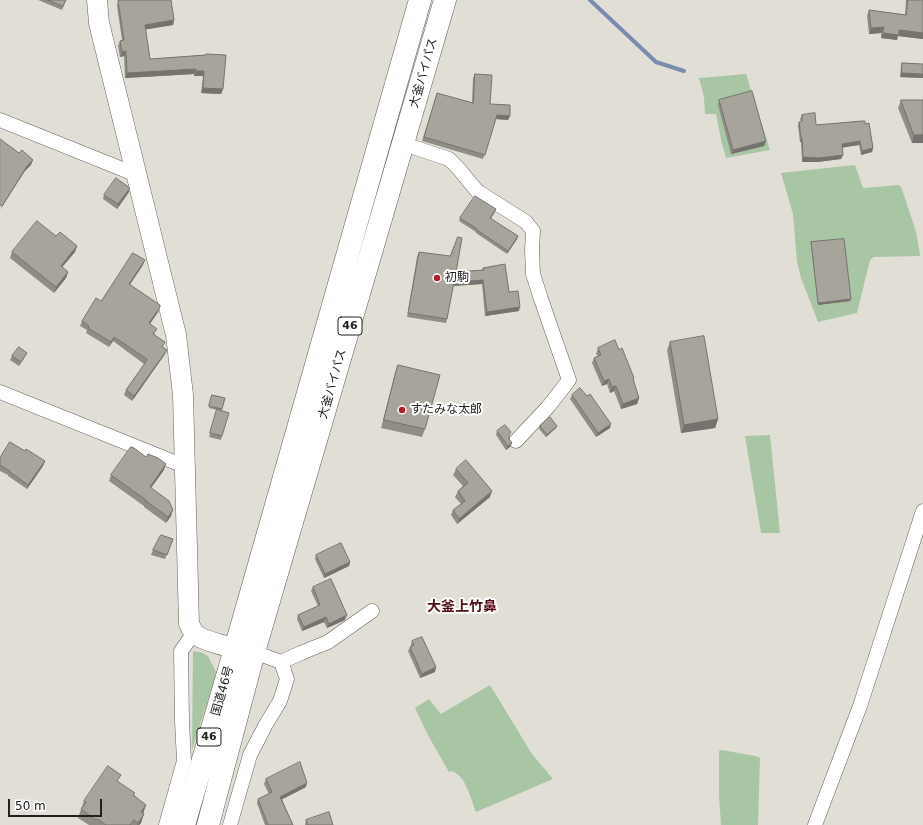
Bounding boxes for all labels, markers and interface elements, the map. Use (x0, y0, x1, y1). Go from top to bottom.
street label: 大釜バイパス (407, 36, 441, 110)
place label: 初駒 (445, 271, 469, 285)
marker: 初駒 (432, 273, 442, 283)
road number: 46 (338, 317, 362, 335)
street label: 大釜バイパス (316, 347, 350, 421)
place label: すたみな太郎 (410, 403, 482, 417)
marker: すたみな太郎 (397, 405, 407, 415)
district label: 大釜上竹鼻 (427, 599, 497, 615)
street label: 国道46号 (209, 664, 237, 718)
road number: 46 (197, 728, 221, 746)
scale bar (10, 791, 104, 817)
text: 50 m (15, 799, 46, 813)

